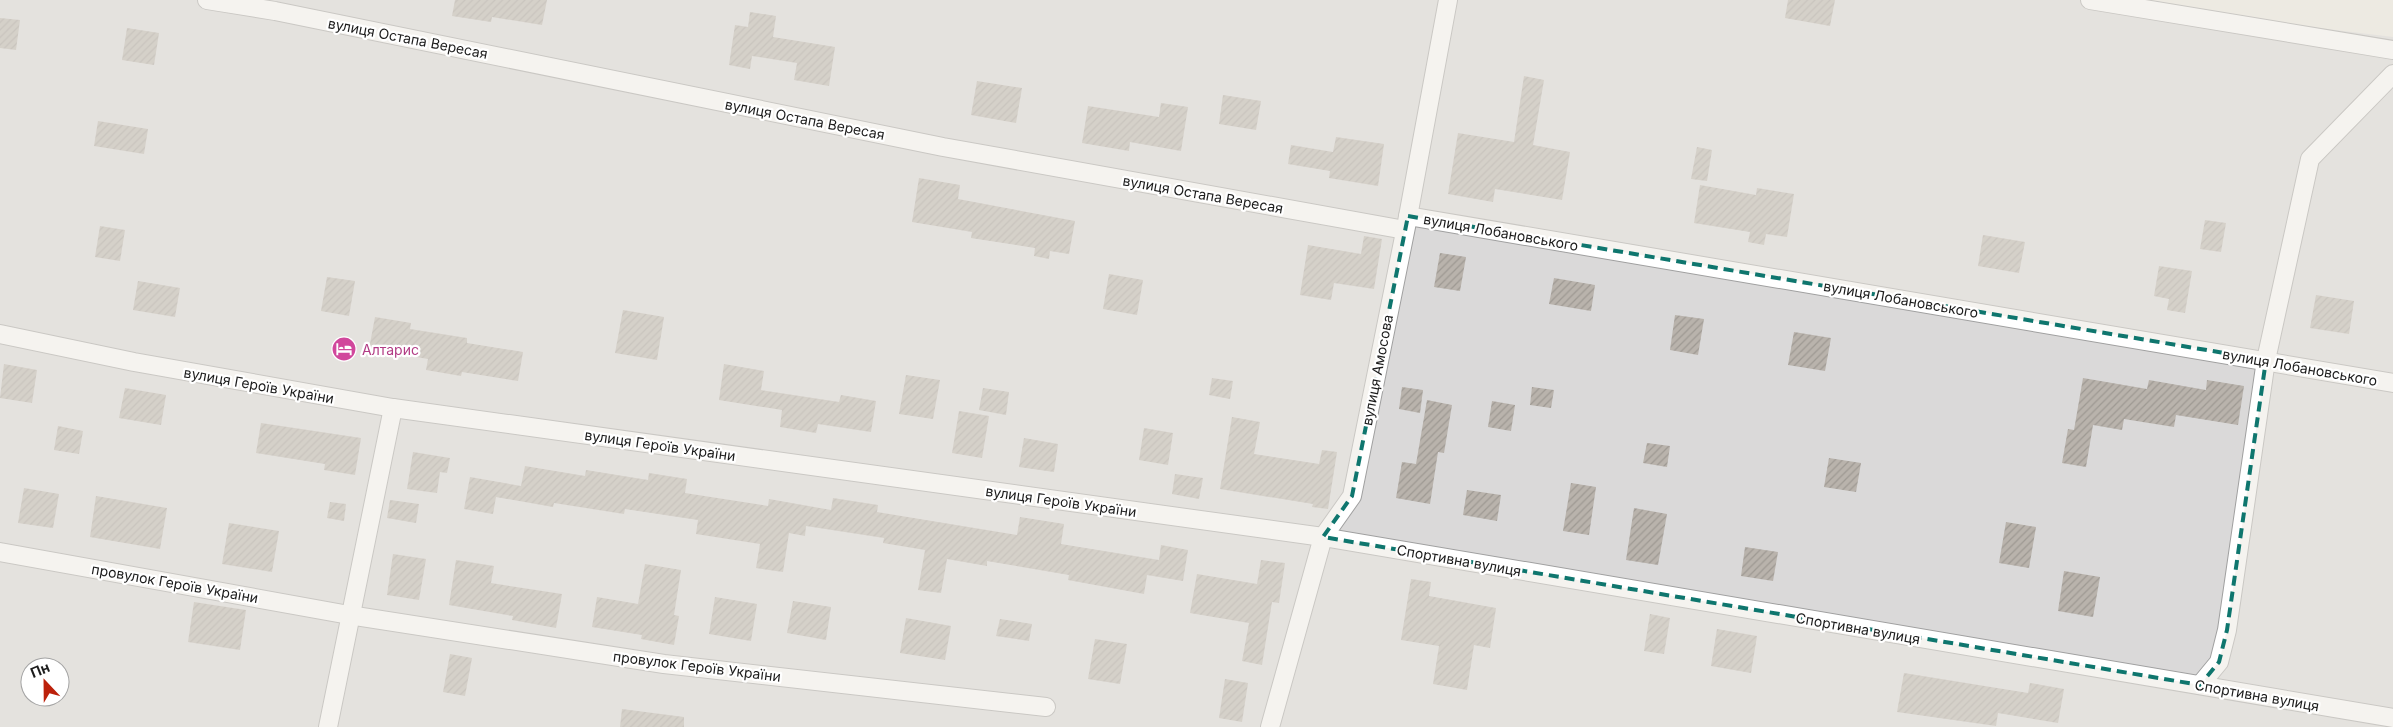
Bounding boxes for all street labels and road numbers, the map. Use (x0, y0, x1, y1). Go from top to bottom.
street label: вулиця Остапа Вересая (327, 14, 489, 62)
street label: вулиця Остапа Вересая (724, 95, 886, 143)
street label: вулиця Остапа Вересая (1122, 172, 1284, 216)
street label: вулиця Лобановського (1422, 210, 1580, 254)
street label: вулиця Лобановського (1822, 277, 1980, 321)
street label: вулиця Амосова (1358, 313, 1396, 427)
street label: вулиця Лобановського (2221, 345, 2379, 389)
street label: вулиця Героїв України (183, 363, 335, 407)
street label: вулиця Героїв України (583, 426, 737, 464)
street label: вулиця Героїв України (984, 482, 1138, 520)
street label: Спортивна вулиця (1395, 541, 1523, 579)
street label: провулок Героїв України (90, 560, 260, 606)
street label: Спортивна вулиця (1794, 609, 1922, 647)
street label: провулок Героїв України (612, 647, 782, 685)
street label: Спортивна вулиця (2193, 676, 2321, 714)

